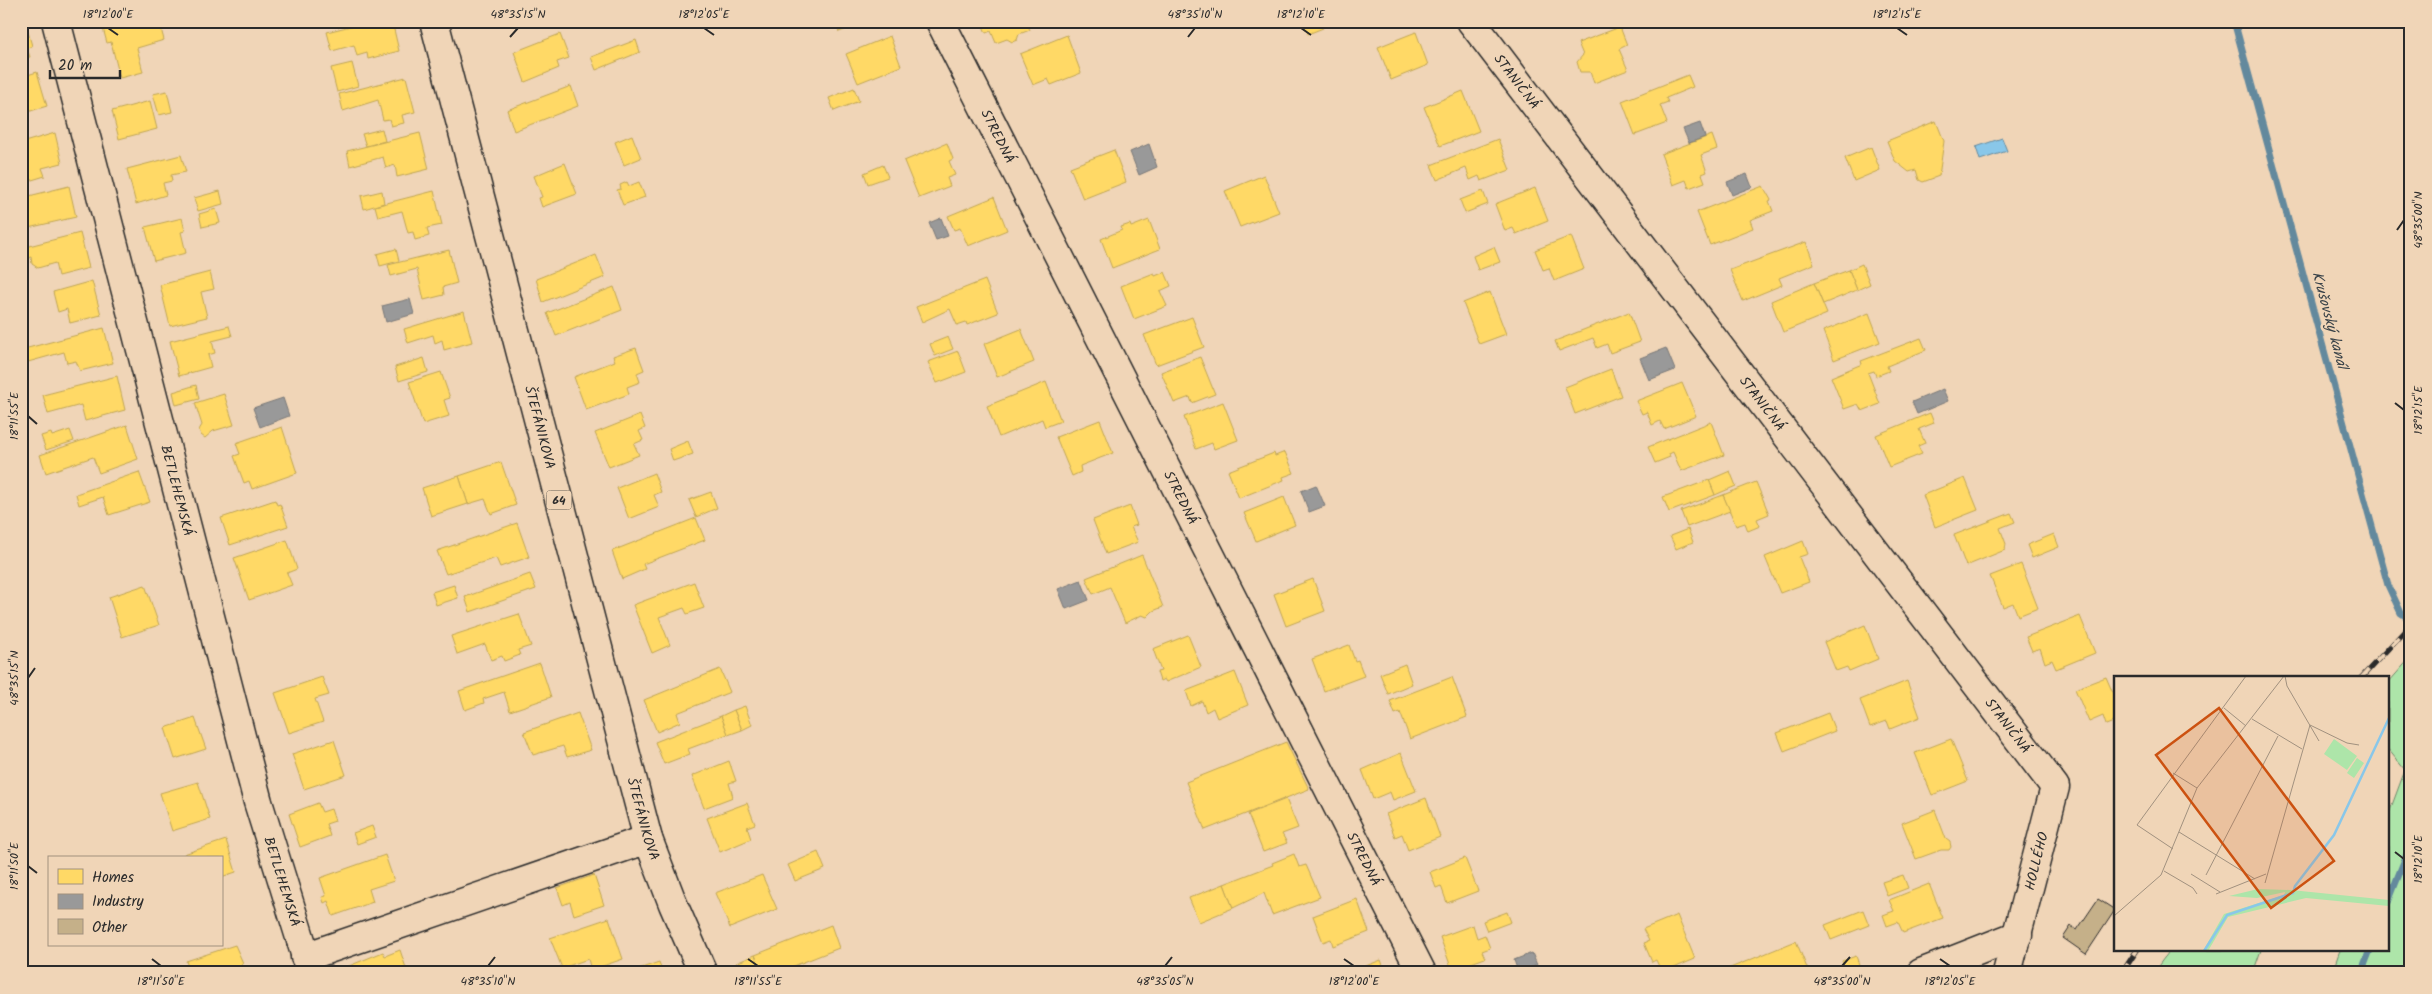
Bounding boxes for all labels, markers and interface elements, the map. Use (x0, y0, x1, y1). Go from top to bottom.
text: 18°12'00"E (83, 5, 134, 24)
text: 48°35'15"N (490, 5, 546, 24)
text: 18°12'05"E (679, 5, 730, 24)
text: 48°35'10"N (1168, 5, 1222, 24)
text: 18°12'10"E (1277, 5, 1326, 24)
text: 18°12'15"E (1873, 5, 1922, 24)
scale bar (50, 48, 120, 80)
street label: STANIČNÁ (1488, 50, 1545, 115)
text: 20 m (58, 54, 92, 78)
street label: STREDNÁ (974, 106, 1020, 168)
text: 48°35'00"N (2409, 191, 2428, 249)
water label: Krušovský kanál (2305, 269, 2354, 375)
street label: STANIČNÁ (1733, 372, 1790, 437)
street label: ŠTEFÁNIKOVA (518, 383, 561, 472)
text: 18°12'15"E (2409, 385, 2428, 434)
text: 18°11'55"E (5, 391, 24, 440)
street label: BETLEHEMSKÁ (154, 443, 199, 539)
street label: STREDNÁ (1157, 467, 1203, 529)
road number: 64 (546, 490, 572, 510)
text: 48°35'15"N (5, 650, 24, 706)
inset map (2114, 676, 2390, 952)
street label: STANIČNÁ (1979, 694, 2036, 759)
street label: ŠTEFÁNIKOVA (620, 775, 665, 864)
street label: STREDNÁ (1340, 828, 1386, 890)
street label: HOLLÉHO (2019, 829, 2055, 893)
street label: BETLEHEMSKÁ (257, 834, 306, 930)
text: 18°12'10"E (2409, 834, 2428, 883)
text: 18°11'50"E (5, 841, 24, 890)
legend (48, 856, 222, 946)
text: Homes (92, 866, 135, 890)
text: Industry (92, 890, 145, 914)
text: Other (92, 916, 128, 940)
text: 18°11'50"E (137, 972, 186, 991)
text: 48°35'10"N (461, 972, 515, 991)
text: 18°11'55"E (734, 972, 783, 991)
text: 48°35'05"N (1136, 972, 1194, 991)
text: 18°12'00"E (1329, 972, 1380, 991)
text: 48°35'00"N (1813, 972, 1871, 991)
text: 18°12'05"E (1925, 972, 1976, 991)

